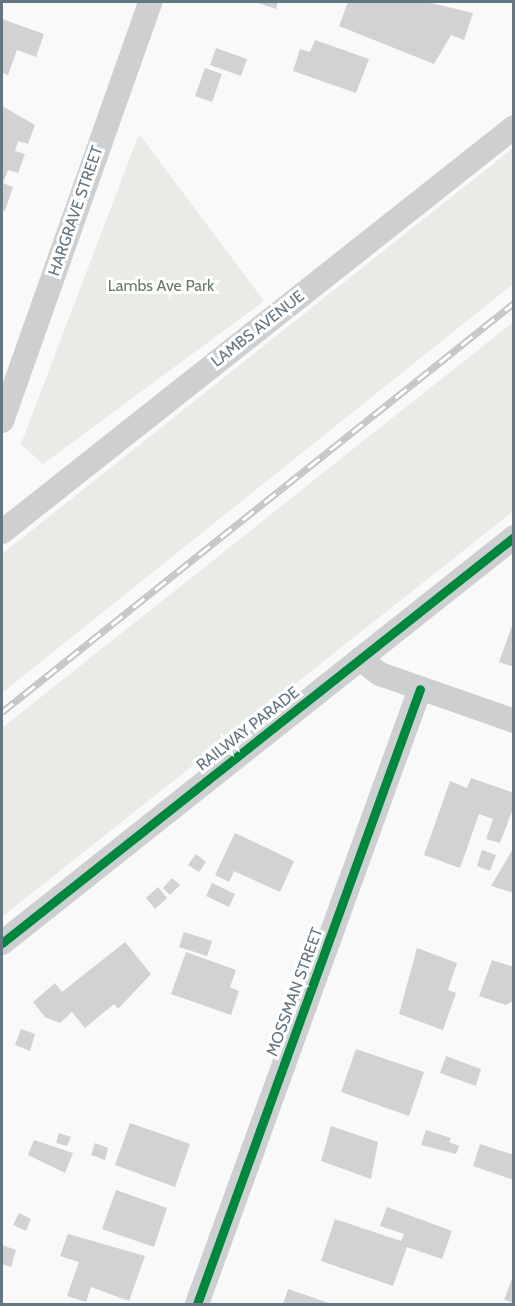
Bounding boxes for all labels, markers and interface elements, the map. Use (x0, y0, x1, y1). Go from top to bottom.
street label: HARGRAVE STREET (45, 143, 107, 279)
park label: Lambs Ave Park (108, 276, 214, 296)
street label: LAMBS AVENUE (208, 287, 308, 371)
street label: RAILWAY PARADE (193, 683, 303, 775)
street label: MOSSMAN STREET (263, 925, 327, 1059)

